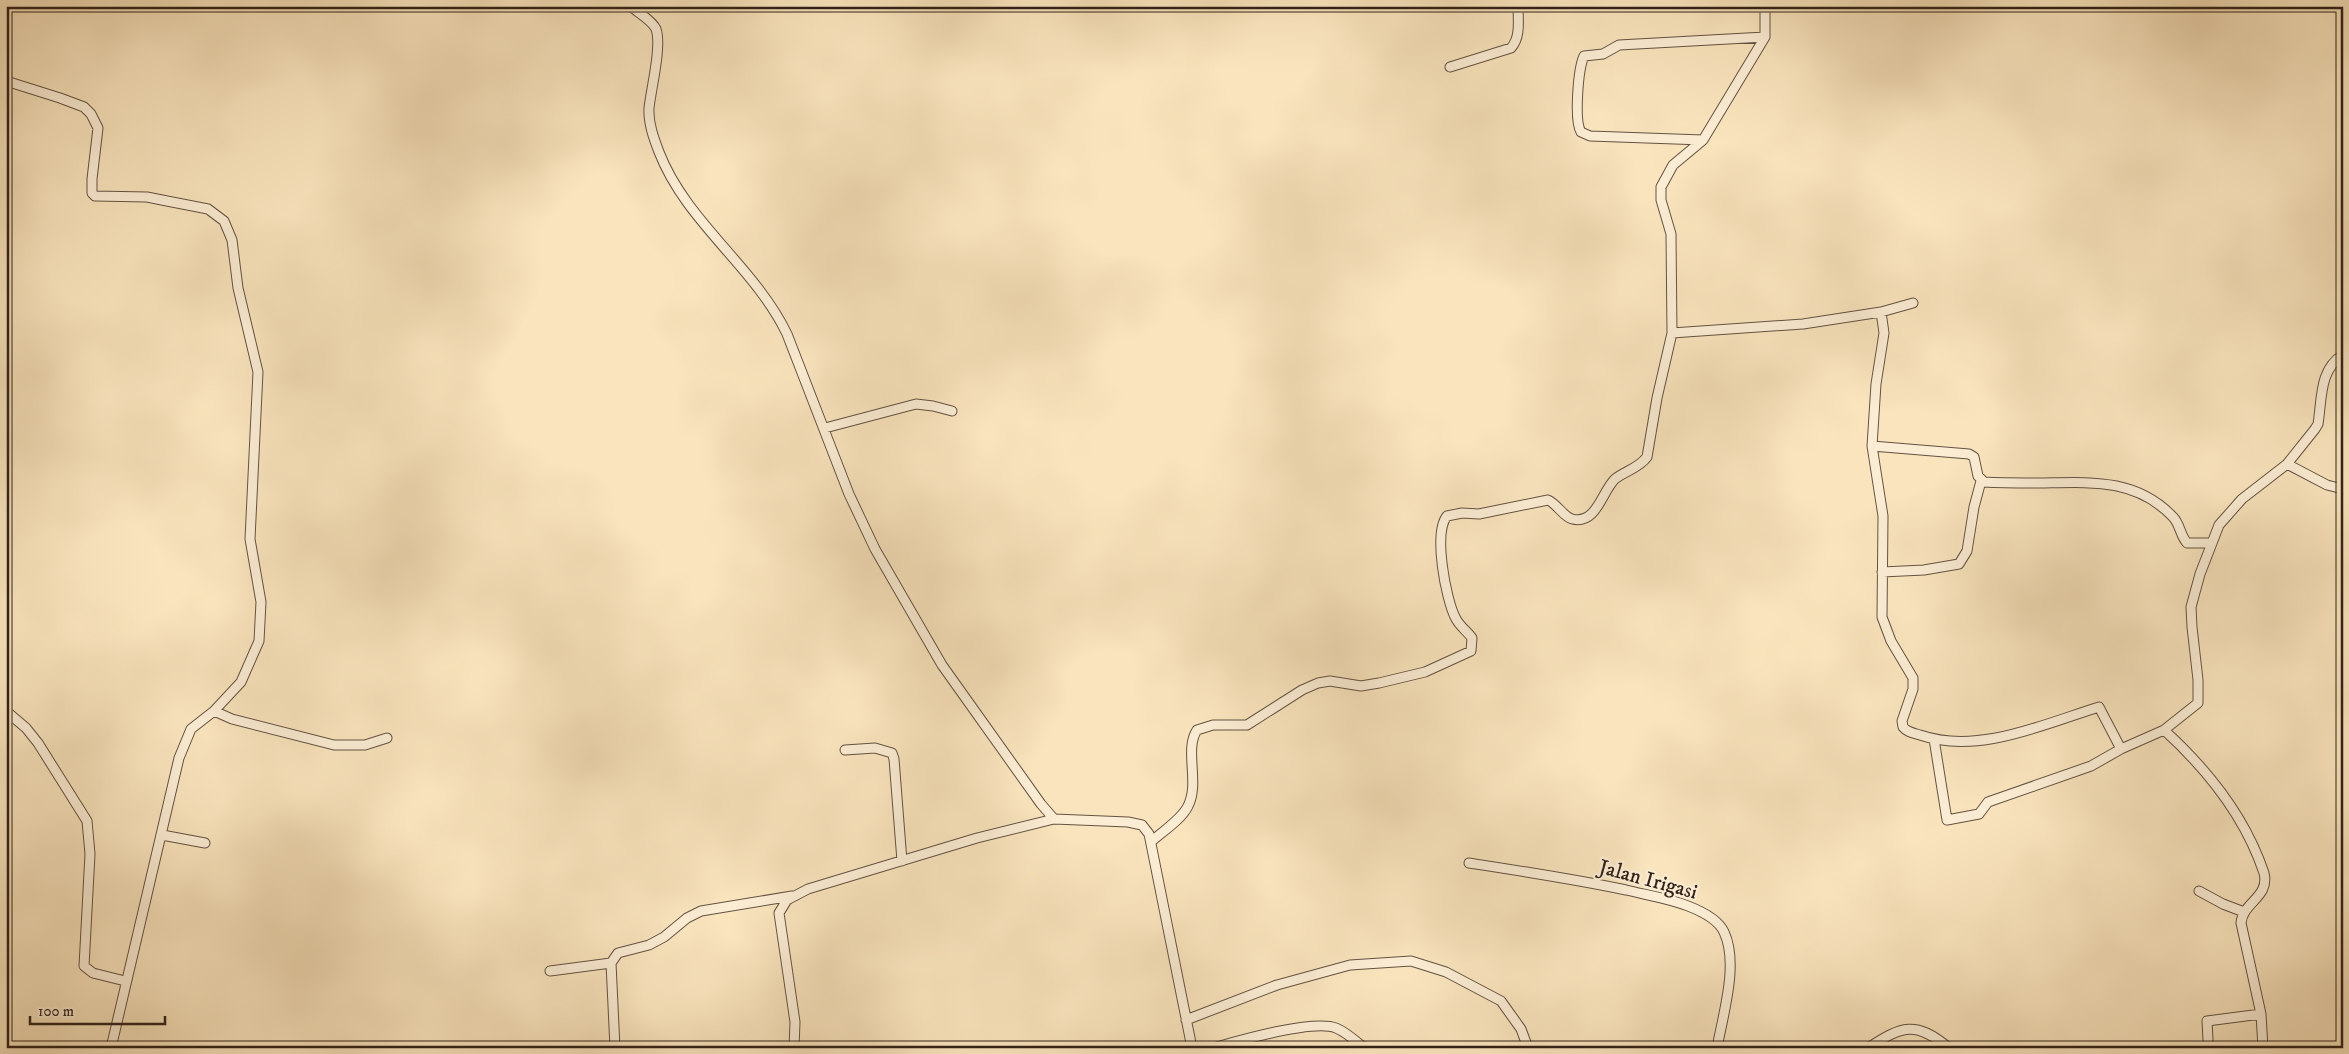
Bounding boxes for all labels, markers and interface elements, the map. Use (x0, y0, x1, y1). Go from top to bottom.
street label: Jalan Irigasi (1594, 854, 1700, 906)
scale bar (30, 994, 165, 1026)
text: 100 m (38, 1002, 74, 1021)

